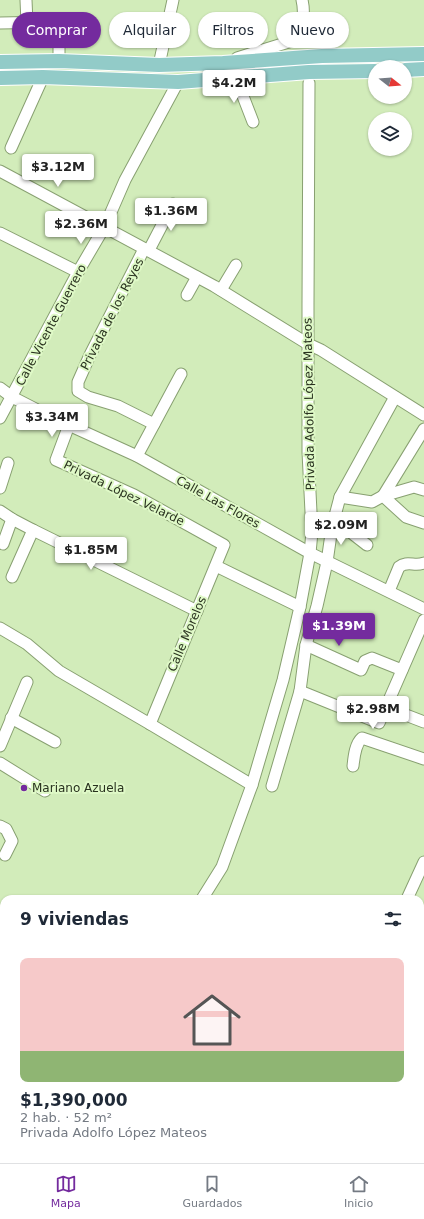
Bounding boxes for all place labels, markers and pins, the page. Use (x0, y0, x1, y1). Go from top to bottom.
pin: $4.2M (206, 70, 262, 104)
pin: $3.12M (25, 154, 91, 188)
pin: $1.36M (138, 198, 204, 232)
pin: $2.36M (48, 211, 114, 245)
pin: $3.34M (19, 404, 85, 438)
pin: $2.09M (308, 512, 374, 546)
pin: $1.85M (58, 537, 124, 571)
pin: $1.39M (306, 613, 372, 647)
pin: $2.98M (340, 696, 406, 730)
place label: Mariano Azuela (32, 781, 124, 795)
marker: Mariano Azuela (19, 783, 29, 793)

